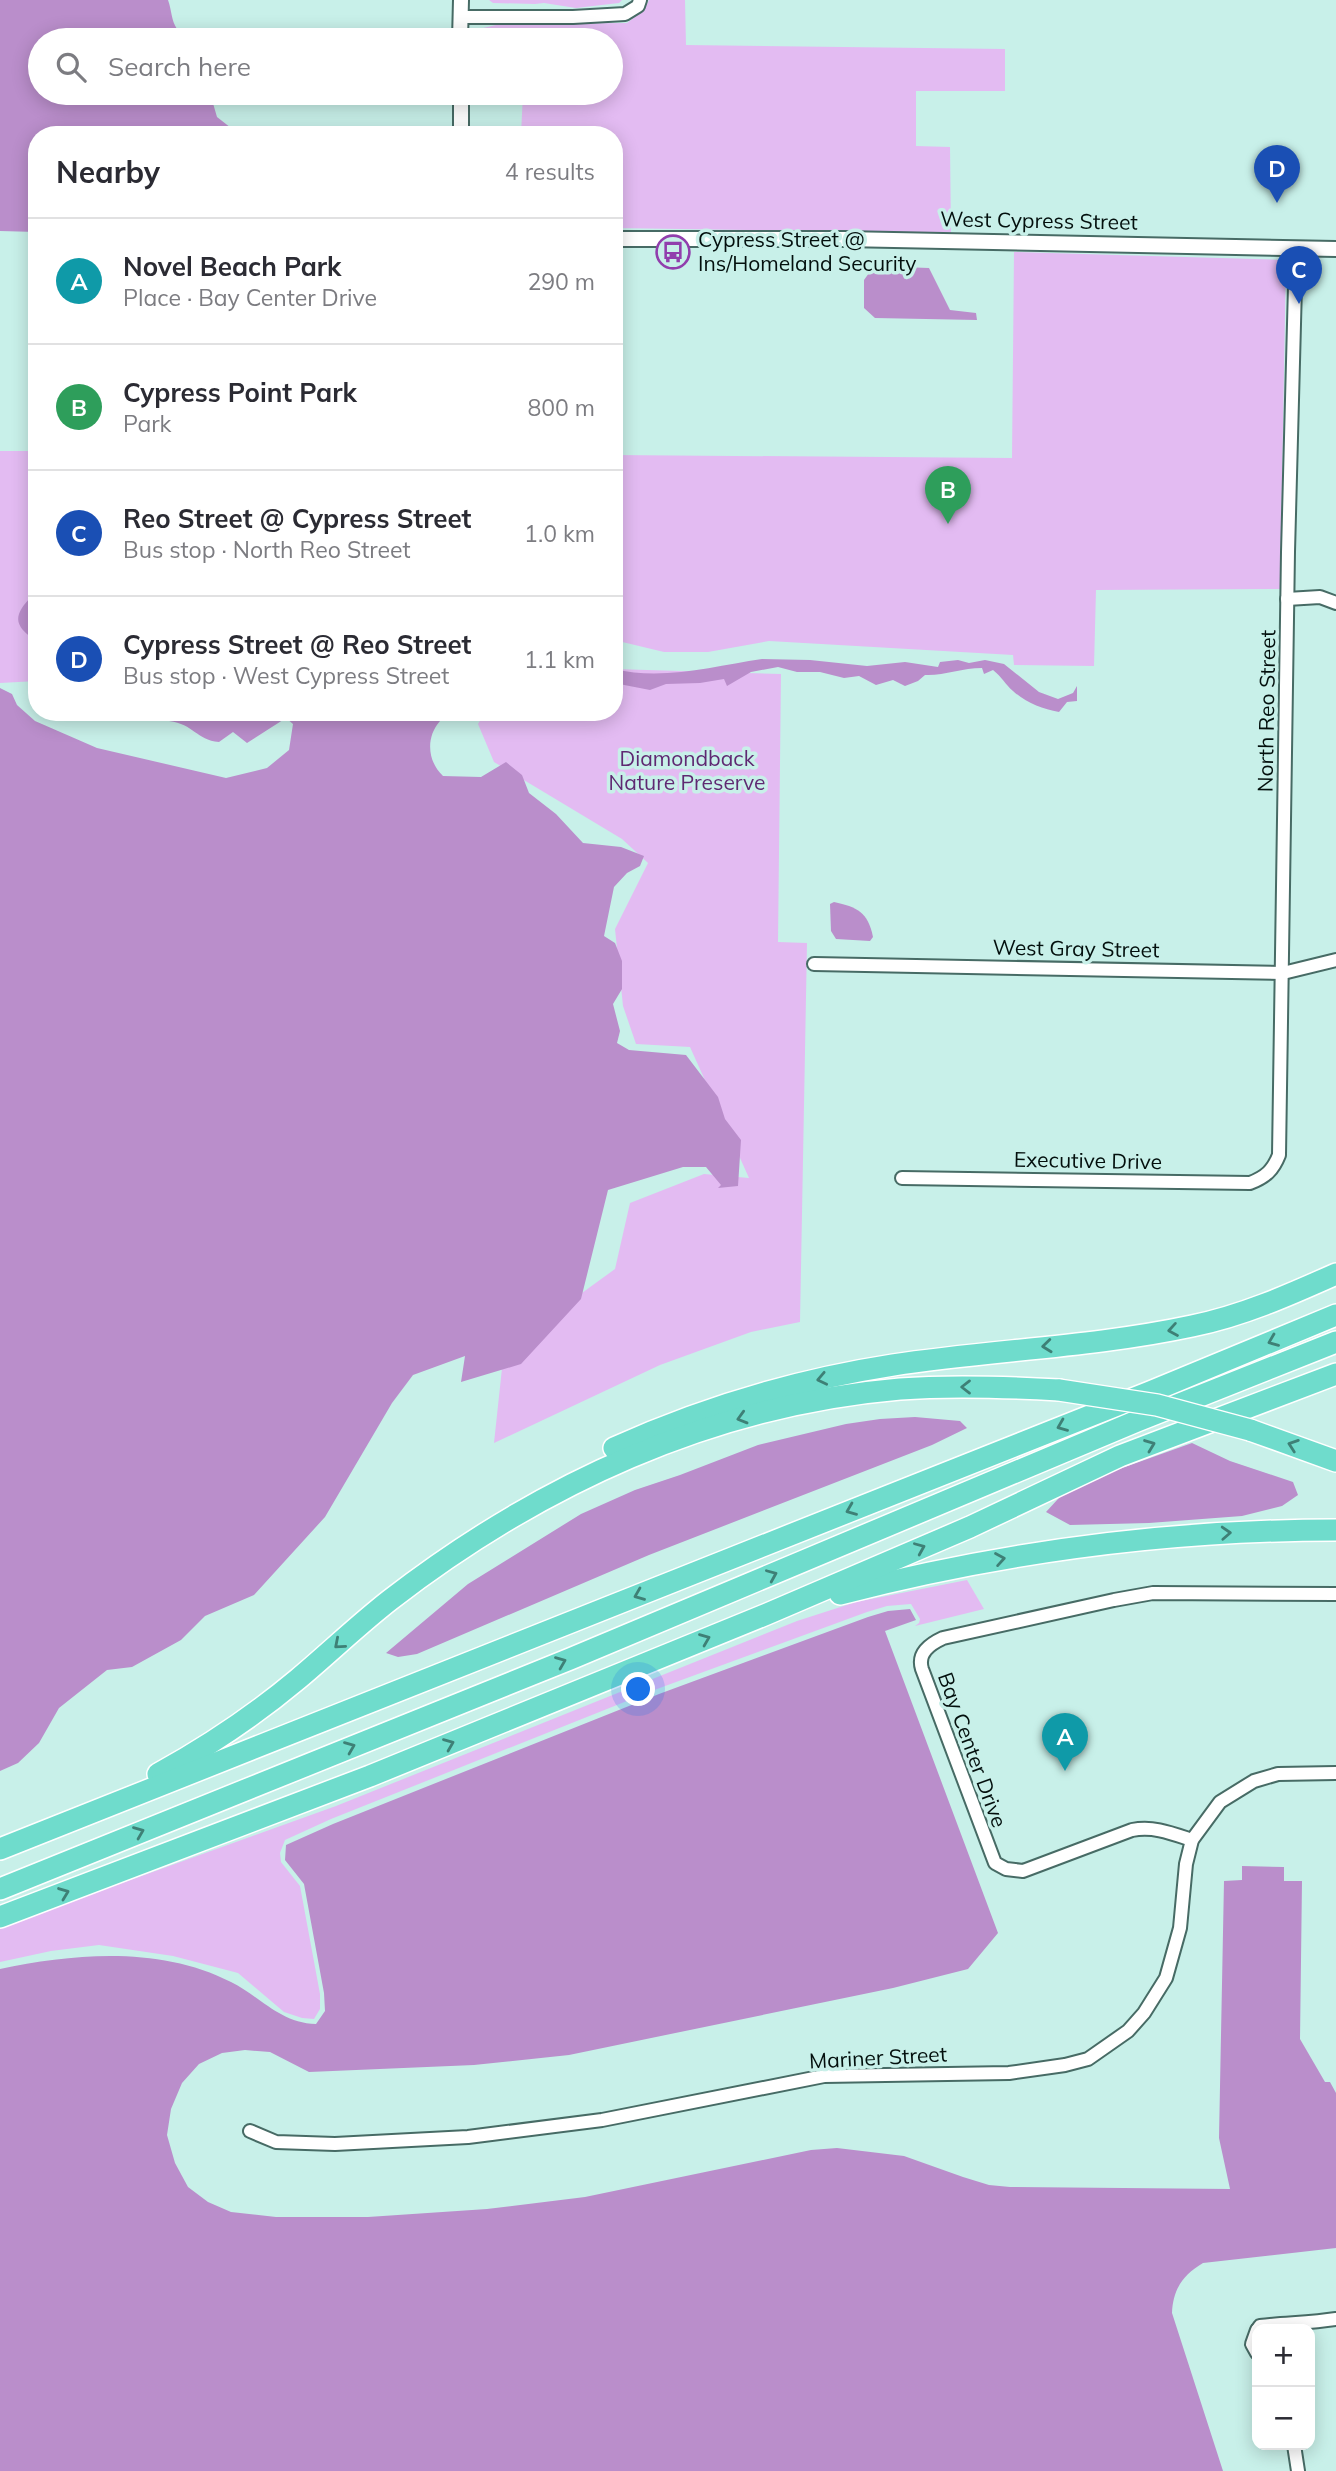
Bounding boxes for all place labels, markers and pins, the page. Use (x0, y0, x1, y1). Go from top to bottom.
pin: D (1254, 145, 1300, 203)
place label: Cypress Street @ Ins/Homeland Security (698, 226, 916, 276)
bus stop icon: Cypress Street @ Ins/Homeland Security (654, 233, 692, 271)
pin: C (1276, 246, 1322, 304)
pin: B (925, 466, 971, 524)
pin: A (1042, 1713, 1088, 1771)

